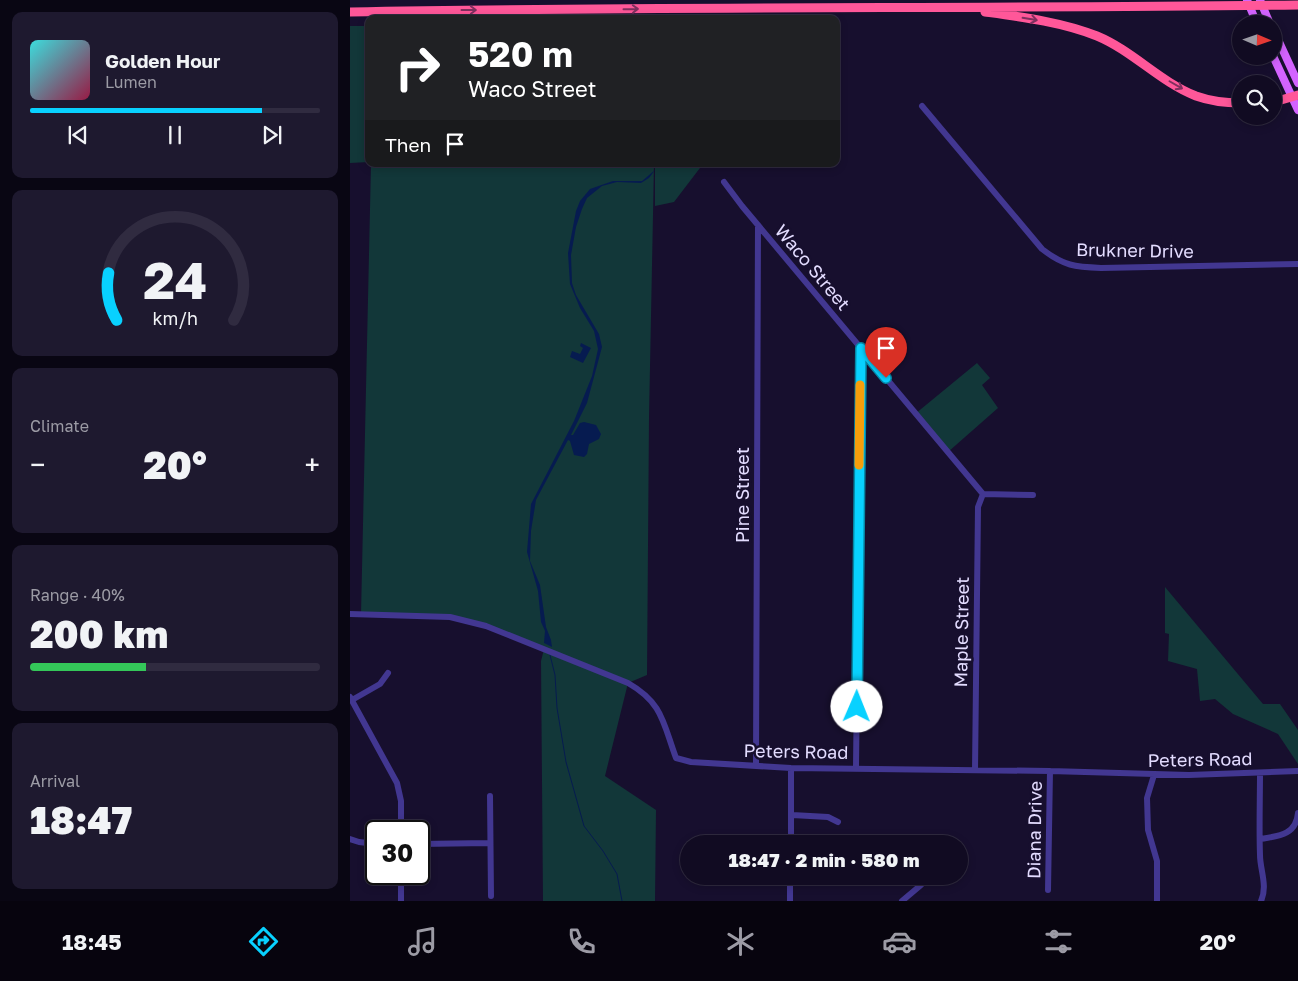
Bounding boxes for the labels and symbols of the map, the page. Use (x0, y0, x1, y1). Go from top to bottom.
one-way arrow (622, 4, 639, 14)
one-way arrow (460, 5, 476, 15)
one-way arrow (1022, 15, 1038, 25)
north arrow (1232, 15, 1282, 65)
one-way arrow (1168, 81, 1183, 91)
street label: Waco Street (771, 220, 855, 314)
street label: Brukner Drive (1076, 238, 1194, 262)
pin (865, 327, 907, 378)
street label: Pine Street (731, 447, 753, 543)
street label: Maple Street (949, 577, 973, 687)
position arrow (830, 680, 882, 732)
street label: Peters Road (743, 739, 849, 763)
street label: Peters Road (1147, 747, 1253, 771)
street label: Diana Drive (1022, 781, 1046, 879)
speed limit sign: 30 (365, 820, 430, 885)

